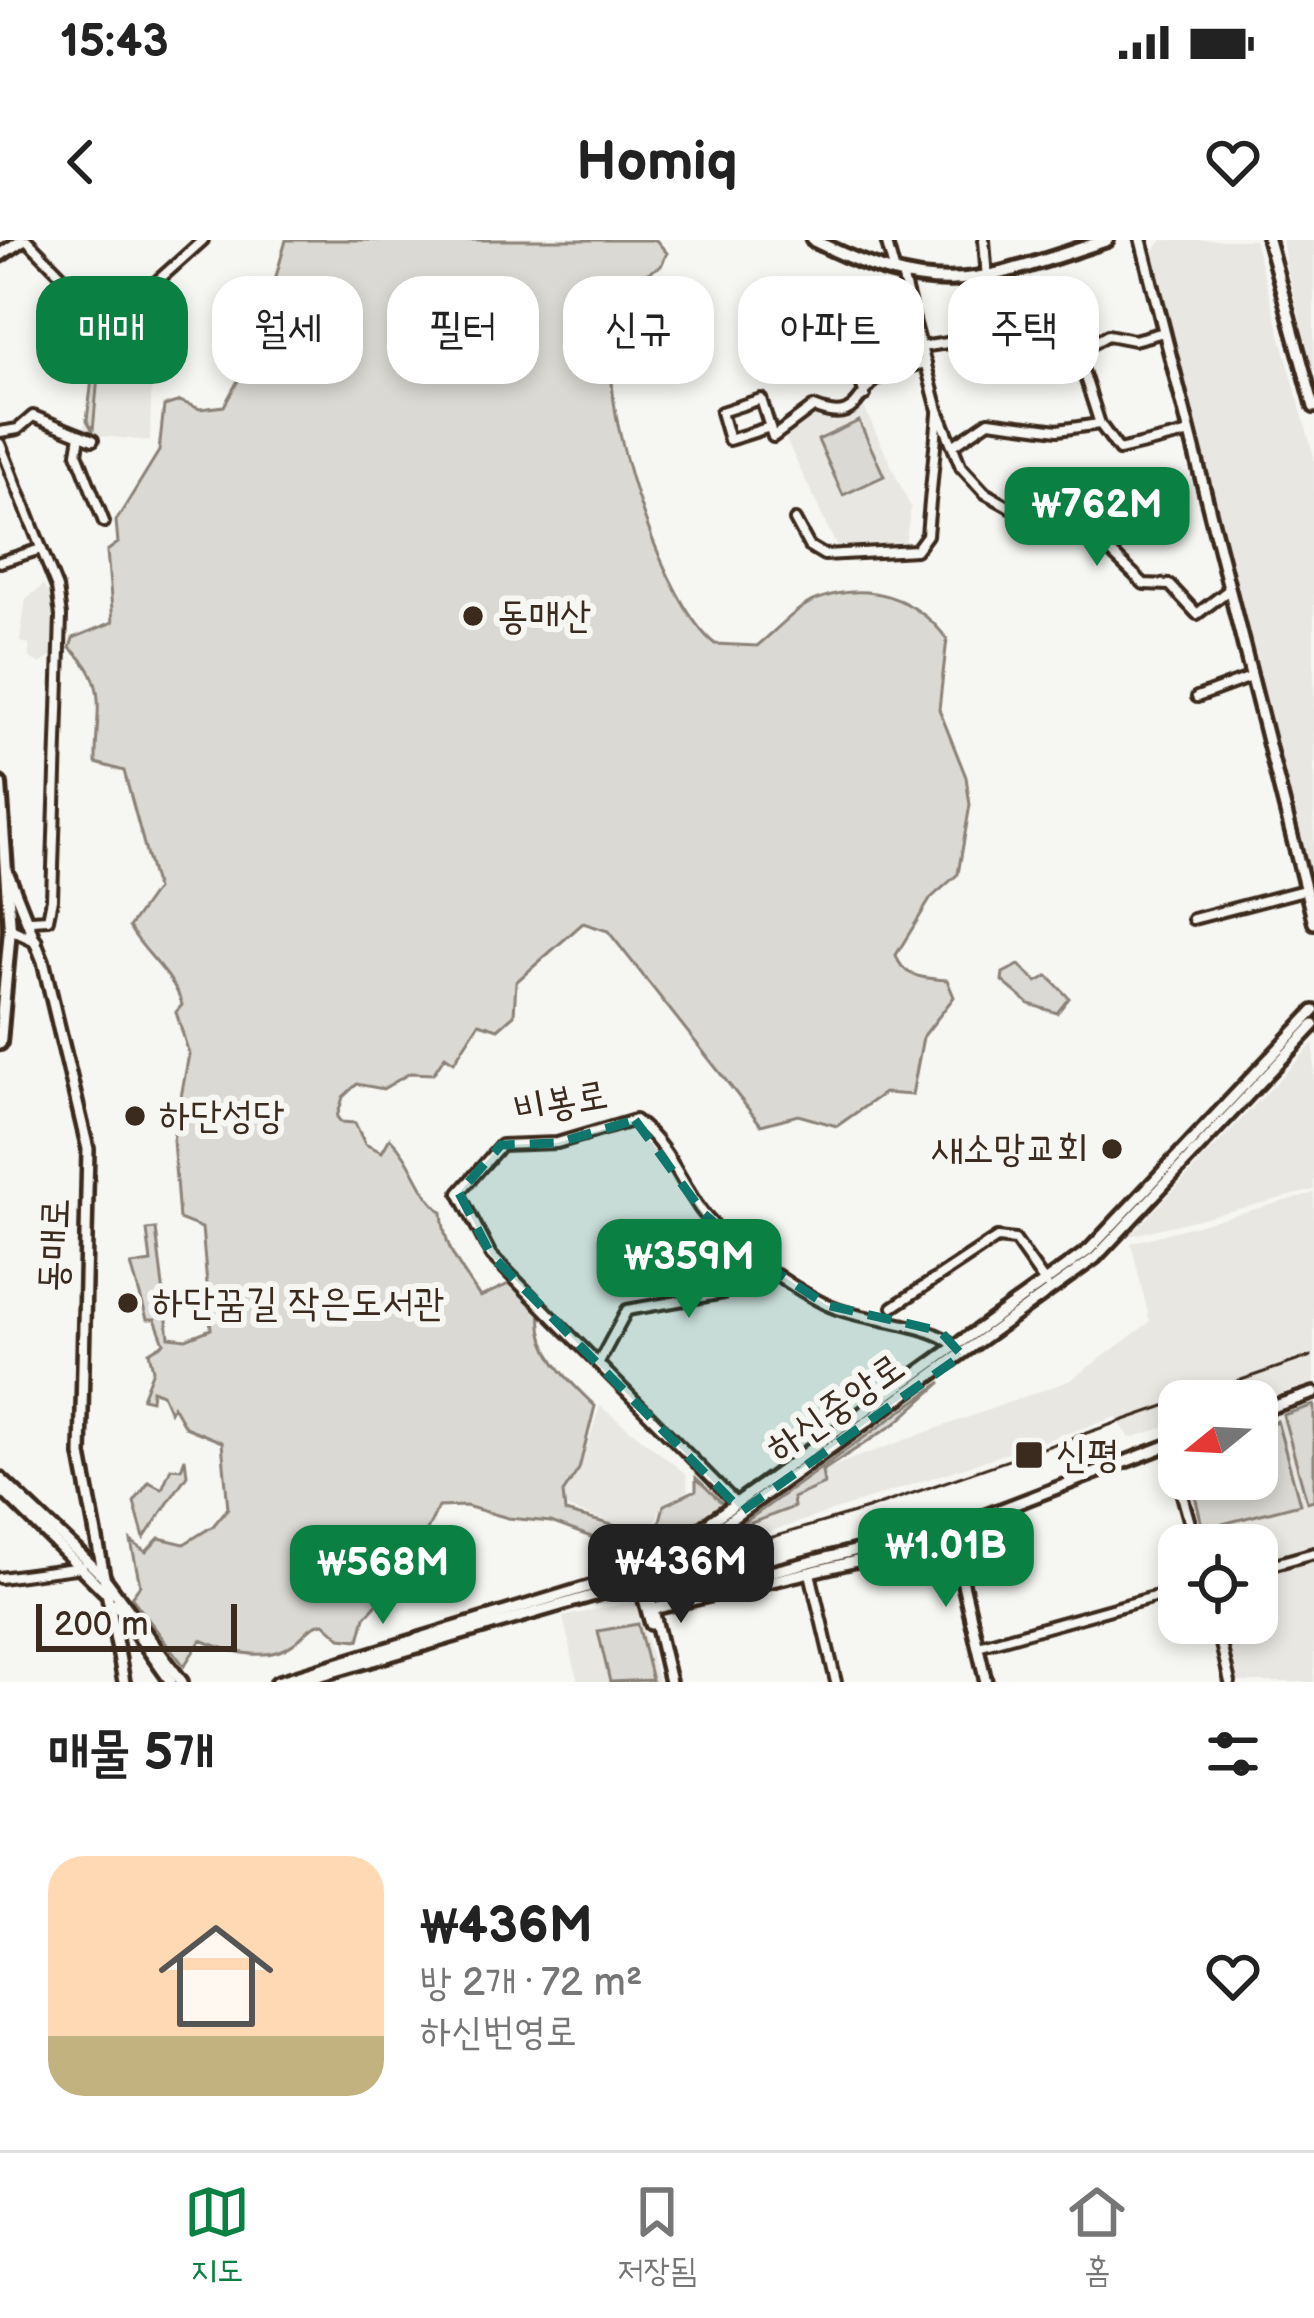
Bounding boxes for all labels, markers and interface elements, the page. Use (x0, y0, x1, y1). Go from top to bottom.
text: 15:43 (60, 15, 169, 70)
icon: back (48, 129, 114, 195)
icon: heart (1200, 129, 1266, 195)
text: Homiq (576, 130, 738, 195)
chip: 매매 (36, 276, 188, 384)
chip: 월세 (212, 276, 363, 384)
chip: 필터 (387, 276, 539, 384)
chip: 신규 (563, 276, 714, 384)
chip: 아파트 (738, 276, 924, 384)
chip: 주택 (948, 276, 1099, 384)
pin: ₩762M (1013, 467, 1181, 569)
text: ₩762M (1032, 482, 1162, 529)
place label: 동매산 (497, 593, 591, 640)
marker: 동매산 (460, 603, 486, 629)
street label: 비봉로 (511, 1072, 611, 1134)
place label: 하단성당 (159, 1093, 285, 1140)
marker: 하단성당 (122, 1103, 148, 1129)
place label: 새소망교회 (931, 1126, 1088, 1173)
marker: 새소망교회 (1099, 1136, 1125, 1162)
street label: 동매로 (30, 1197, 80, 1293)
pin: ₩359M (605, 1219, 773, 1321)
text: ₩359M (624, 1234, 754, 1281)
place label: 하단꿈길 작은도서관 (152, 1280, 445, 1327)
marker: 하단꿈길 작은도서관 (115, 1290, 141, 1316)
street label: 하신중앙로 (758, 1344, 914, 1472)
north arrow (1158, 1380, 1278, 1500)
map controls (1158, 1380, 1278, 1644)
place label: 신평 (1056, 1432, 1119, 1479)
marker: 신평 (1013, 1439, 1045, 1471)
pin: ₩1.01B (848, 1508, 1044, 1610)
text: ₩1.01B (885, 1523, 1007, 1570)
pin: ₩436M (597, 1524, 765, 1626)
button: locate (1158, 1524, 1278, 1644)
pin: ₩568M (299, 1525, 467, 1627)
text: ₩436M (615, 1539, 747, 1586)
text: ₩568M (317, 1540, 449, 1587)
scale bar (36, 1598, 237, 1651)
text: 200 m (54, 1605, 148, 1645)
icon: filters (1200, 1721, 1266, 1787)
text: 매물 5개 (48, 1723, 214, 1784)
text: ₩436M (420, 1896, 593, 1957)
icon: home (144, 1904, 288, 2048)
icon: heart (1200, 1943, 1266, 2009)
text: 방 2개 · 72 m² (420, 1960, 643, 2007)
text: 하신번영로 (420, 2009, 577, 2056)
tab: 지도 (184, 2179, 250, 2292)
tab: 저장됨 (617, 2179, 697, 2292)
tab: 홈 (1064, 2179, 1130, 2292)

